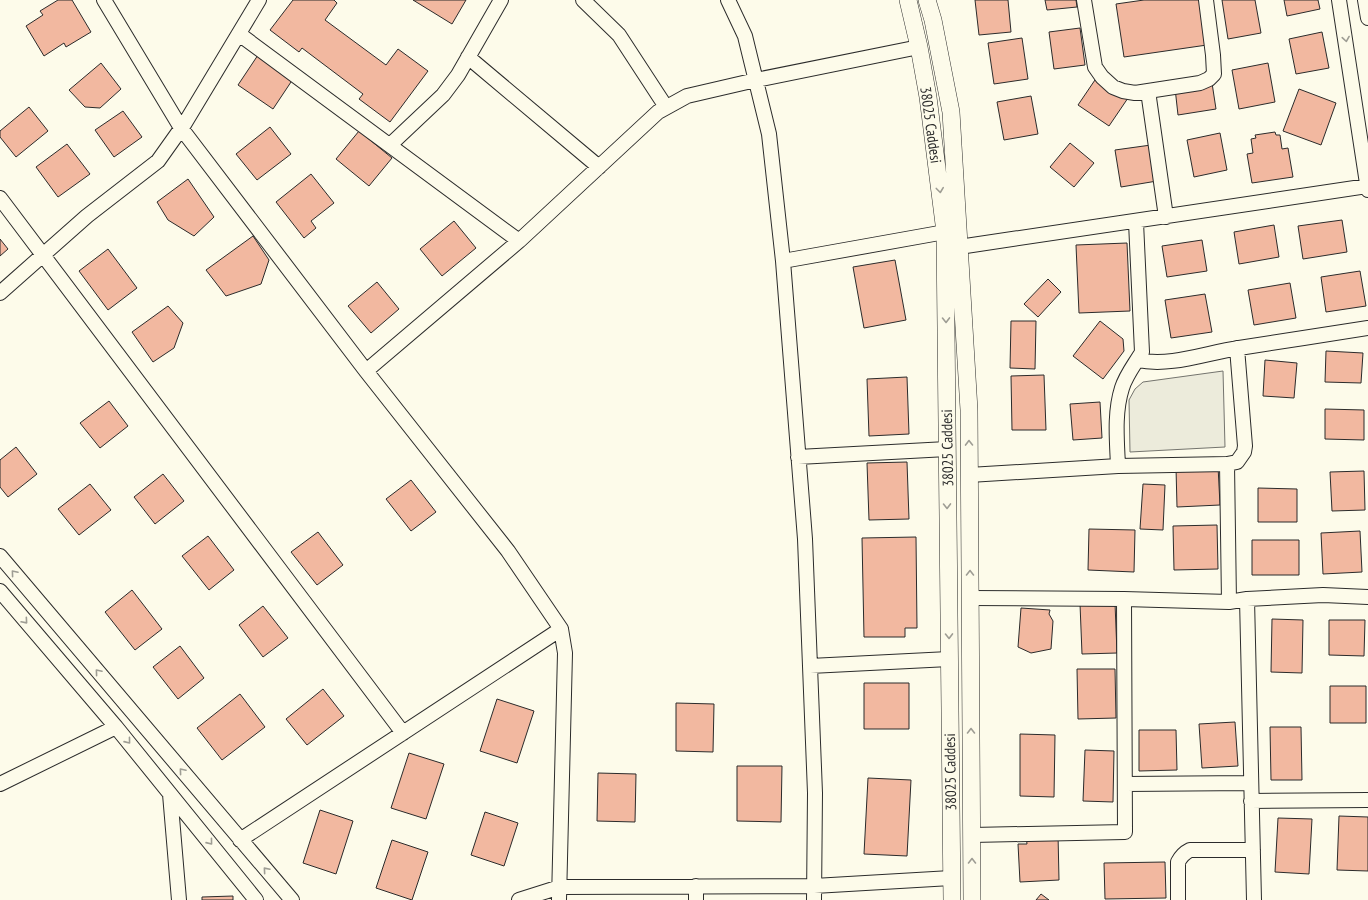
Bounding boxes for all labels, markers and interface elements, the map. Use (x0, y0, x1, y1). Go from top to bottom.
one-way arrow (1341, 35, 1350, 42)
street label: 38025 Caddesi (916, 85, 946, 165)
one-way arrow (935, 187, 944, 193)
one-way arrow (942, 317, 950, 323)
street label: 38025 Caddesi (937, 409, 957, 487)
one-way arrow (965, 440, 973, 446)
one-way arrow (943, 503, 952, 509)
one-way arrow (11, 570, 18, 578)
one-way arrow (966, 570, 974, 576)
one-way arrow (21, 616, 28, 624)
one-way arrow (945, 633, 953, 639)
one-way arrow (96, 669, 103, 677)
one-way arrow (967, 728, 975, 734)
street label: 38025 Caddesi (940, 733, 960, 811)
one-way arrow (123, 737, 130, 744)
one-way arrow (180, 768, 187, 776)
one-way arrow (205, 838, 212, 845)
one-way arrow (968, 858, 976, 864)
one-way arrow (264, 868, 271, 875)

